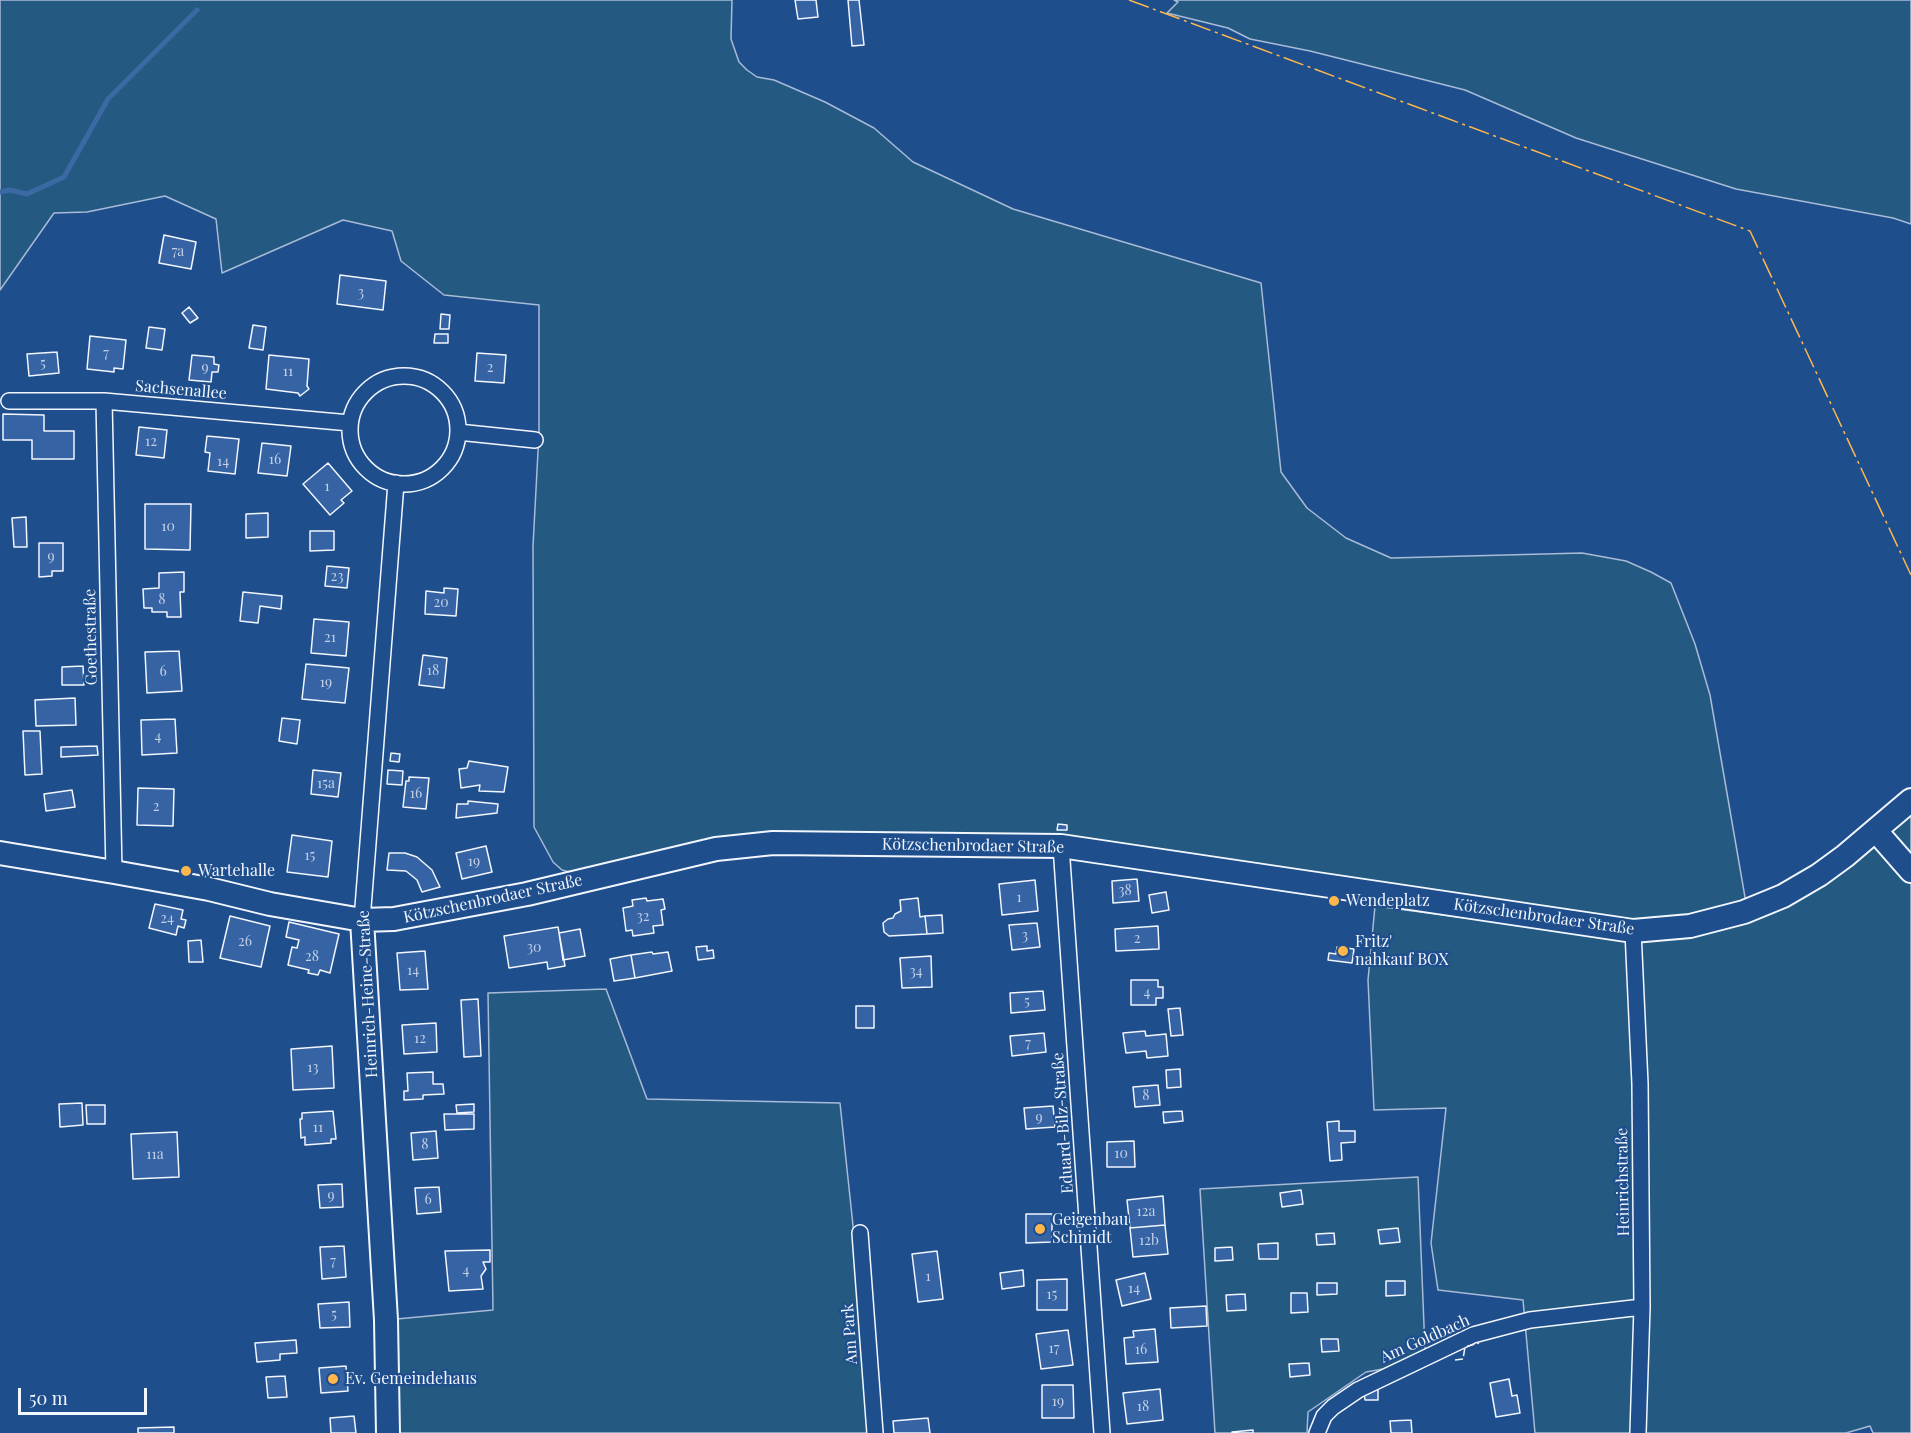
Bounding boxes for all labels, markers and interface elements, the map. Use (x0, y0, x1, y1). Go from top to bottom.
house number: 7a (172, 244, 184, 260)
house number: 3 (358, 285, 364, 301)
house number: 7 (103, 346, 109, 362)
house number: 5 (40, 356, 46, 372)
house number: 9 (201, 360, 209, 376)
house number: 2 (487, 360, 493, 376)
house number: 11 (283, 364, 293, 380)
street label: Sachsenallee (134, 376, 228, 404)
house number: 12 (145, 434, 157, 450)
house number: 16 (269, 452, 281, 468)
house number: 14 (217, 454, 229, 470)
house number: 1 (324, 479, 330, 495)
house number: 10 (161, 519, 175, 535)
house number: 9 (47, 549, 55, 565)
house number: 23 (330, 569, 344, 585)
street label: Goethestraße (81, 589, 101, 685)
house number: 8 (158, 592, 166, 608)
house number: 20 (433, 595, 449, 611)
house number: 21 (324, 630, 336, 646)
house number: 18 (427, 663, 439, 679)
house number: 6 (159, 664, 167, 680)
house number: 19 (320, 675, 332, 691)
house number: 4 (155, 729, 161, 745)
house number: 15a (317, 776, 335, 792)
house number: 16 (410, 786, 422, 802)
house number: 2 (153, 799, 159, 815)
street label: Kötzschenbrodaer Straße (882, 835, 1064, 857)
house number: 15 (305, 848, 315, 864)
house number: 19 (468, 854, 480, 870)
place label: Wartehalle (198, 861, 275, 881)
marker: Wartehalle (179, 864, 193, 878)
street label: Kötzschenbrodaer Straße (402, 871, 584, 927)
house number: 38 (1118, 883, 1132, 899)
house number: 1 (1016, 890, 1022, 906)
place label: Wendeplatz (1346, 891, 1430, 911)
marker: Wendeplatz (1327, 894, 1341, 908)
street label: Kötzschenbrodaer Straße (1452, 895, 1636, 939)
house number: 32 (636, 909, 650, 925)
street label: Heinrich-Heine-Straße (354, 910, 382, 1078)
house number: 24 (160, 911, 174, 927)
house number: 3 (1022, 928, 1028, 944)
house number: 2 (1134, 931, 1140, 947)
place label: Fritz' nahkauf BOX (1355, 932, 1449, 970)
house number: 26 (238, 934, 252, 950)
house number: 30 (527, 940, 541, 956)
marker: Fritz' nahkauf BOX (1336, 944, 1350, 958)
house number: 28 (305, 949, 319, 965)
house number: 14 (407, 963, 419, 979)
house number: 34 (909, 964, 923, 980)
house number: 4 (1144, 985, 1150, 1001)
house number: 5 (1024, 994, 1030, 1010)
house number: 12 (414, 1031, 426, 1047)
house number: 7 (1025, 1036, 1031, 1052)
street label: Eduard-Bilz-Straße (1048, 1052, 1078, 1194)
house number: 13 (307, 1060, 319, 1076)
house number: 8 (1142, 1088, 1150, 1104)
house number: 9 (1035, 1110, 1043, 1126)
house number: 11 (313, 1120, 323, 1136)
street label: Heinrichstraße (1612, 1128, 1634, 1236)
house number: 8 (421, 1137, 429, 1153)
house number: 10 (1114, 1146, 1128, 1162)
house number: 11a (146, 1147, 164, 1163)
house number: 9 (327, 1188, 335, 1204)
house number: 6 (424, 1192, 432, 1208)
house number: 12a (1137, 1204, 1155, 1220)
place label: Geigenbau Schmidt (1052, 1210, 1128, 1248)
marker: Geigenbau Schmidt (1033, 1222, 1047, 1236)
house number: 12b (1139, 1233, 1159, 1249)
house number: 7 (330, 1254, 336, 1270)
house number: 4 (463, 1263, 469, 1279)
house number: 1 (925, 1269, 931, 1285)
house number: 14 (1128, 1281, 1140, 1297)
house number: 15 (1047, 1287, 1057, 1303)
street label: Am Park (838, 1303, 862, 1365)
house number: 5 (331, 1307, 337, 1323)
street label: Am Goldbach (1377, 1311, 1473, 1367)
house number: 17 (1049, 1341, 1059, 1357)
house number: 16 (1135, 1342, 1147, 1358)
place label: Ev. Gemeindehaus (345, 1369, 477, 1389)
marker: Ev. Gemeindehaus (326, 1372, 340, 1386)
scale bar (21, 1376, 150, 1414)
text: 50 m (29, 1386, 68, 1410)
house number: 19 (1052, 1394, 1064, 1410)
house number: 18 (1137, 1399, 1149, 1415)

